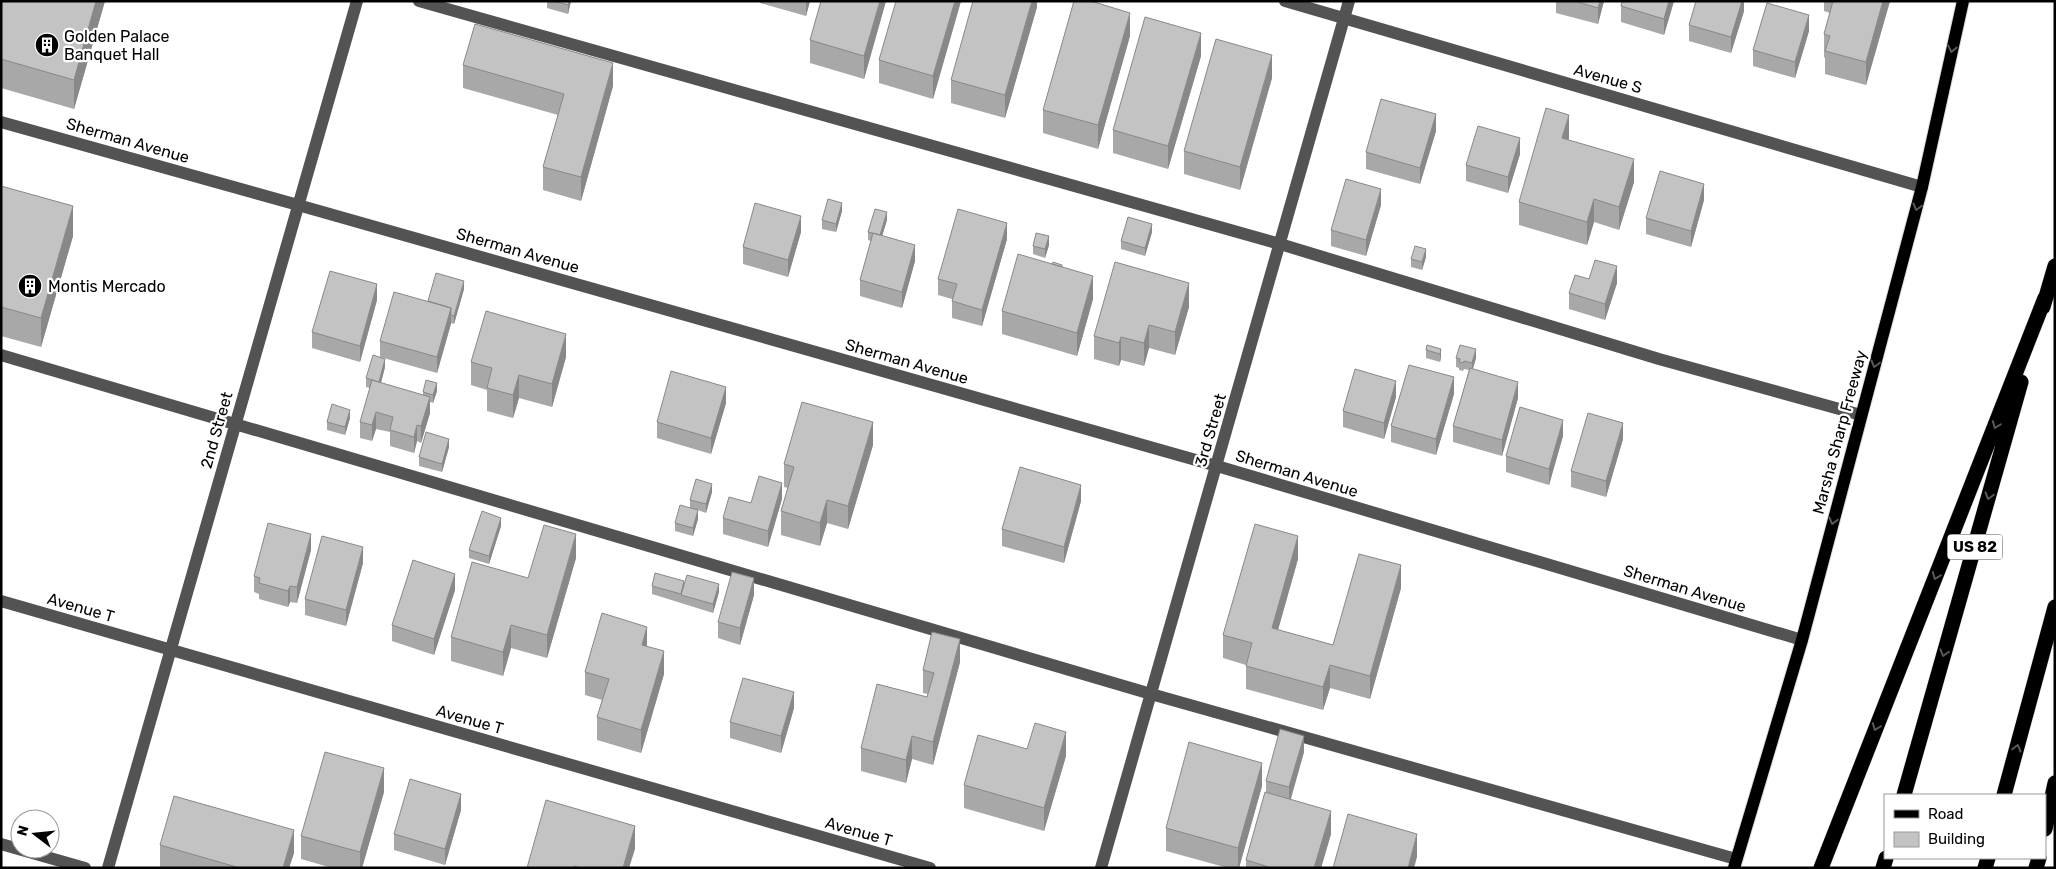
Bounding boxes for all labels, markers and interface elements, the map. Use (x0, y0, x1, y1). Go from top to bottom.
place label: Golden Palace Banquet Hall (64, 27, 170, 64)
building icon: Golden Palace Banquet Hall (34, 32, 60, 58)
one-way arrow (1948, 44, 1958, 53)
street label: Avenue S (1572, 60, 1644, 97)
street label: Sherman Avenue (64, 114, 192, 167)
one-way arrow (1912, 203, 1922, 211)
street label: Sherman Avenue (454, 224, 582, 277)
building icon: Montis Mercado (17, 273, 43, 299)
place label: Montis Mercado (48, 277, 166, 296)
street label: Sherman Avenue (843, 335, 971, 388)
street label: Marsha Sharp Freeway (1808, 348, 1871, 516)
one-way arrow (1870, 360, 1881, 369)
street label: 2nd Street (196, 390, 236, 471)
street label: 3rd Street (1191, 391, 1230, 469)
one-way arrow (1991, 420, 2002, 429)
street label: Sherman Avenue (1233, 446, 1360, 501)
one-way arrow (1984, 492, 1995, 501)
one-way arrow (1829, 517, 1839, 525)
road number: US 82 (1948, 534, 2002, 560)
street label: Sherman Avenue (1621, 561, 1748, 616)
one-way arrow (1932, 571, 1942, 580)
street label: Avenue T (45, 589, 117, 626)
one-way arrow (1940, 648, 1950, 656)
street label: Avenue T (434, 701, 506, 738)
one-way arrow (1872, 722, 1883, 731)
one-way arrow (2011, 744, 2022, 753)
legend (1884, 794, 2046, 859)
text: Road (1928, 805, 1964, 823)
north arrow (10, 809, 60, 859)
street label: Avenue T (823, 813, 895, 850)
text: N (13, 823, 33, 838)
text: Building (1928, 830, 1985, 848)

